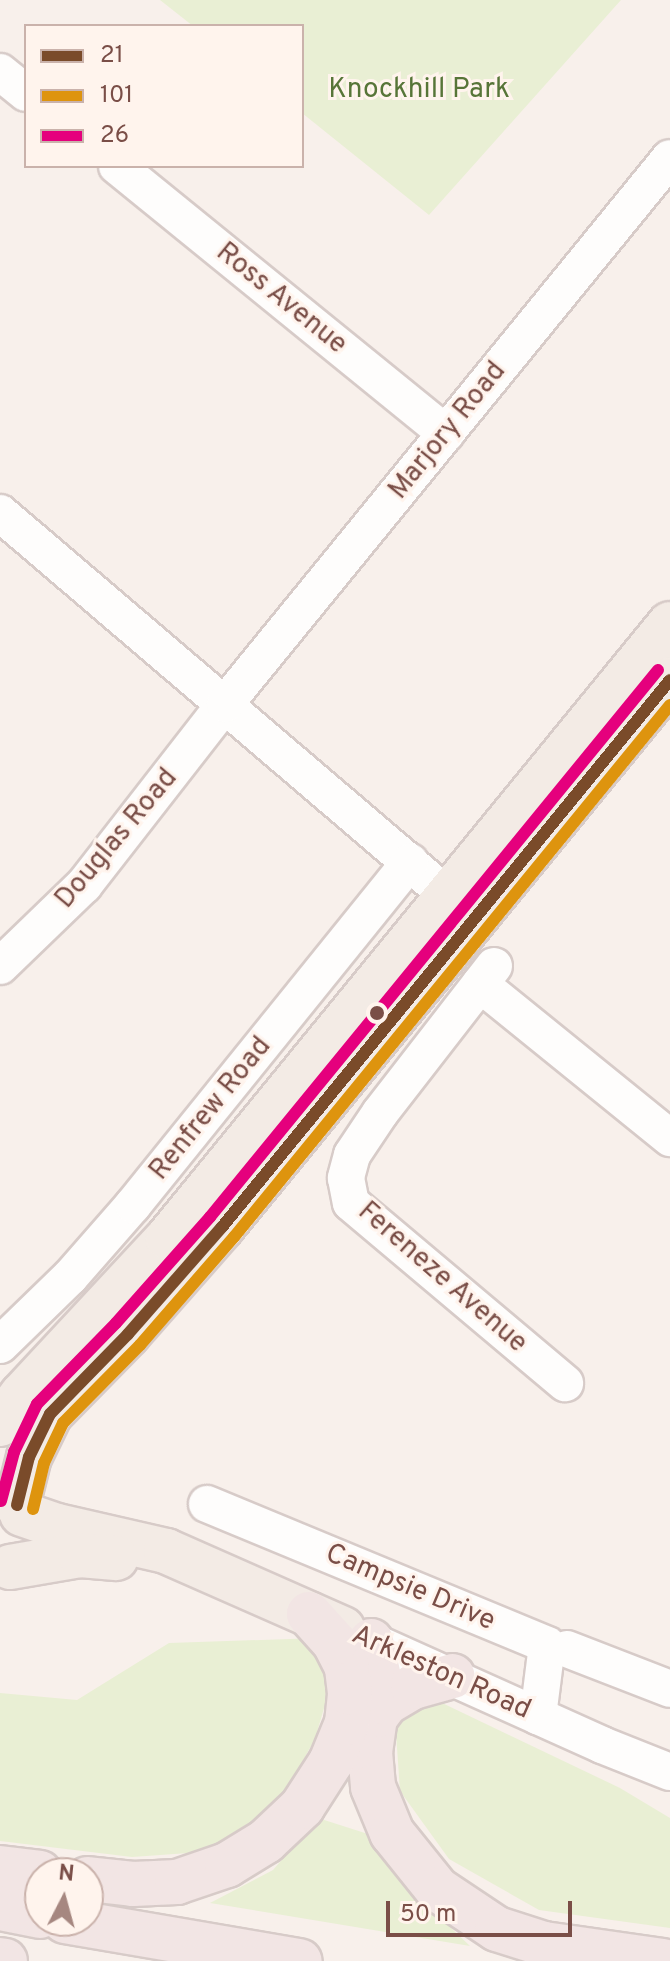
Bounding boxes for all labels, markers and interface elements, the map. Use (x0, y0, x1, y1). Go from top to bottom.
legend (24, 24, 304, 168)
text: 21 (100, 41, 124, 71)
park label: Knockhill Park (328, 73, 510, 107)
text: 101 (100, 81, 133, 111)
text: 26 (100, 121, 129, 151)
street label: Ross Avenue (208, 236, 354, 362)
street label: Marjory Road (382, 355, 514, 507)
street label: Douglas Road (49, 762, 185, 916)
unlabelled marker (369, 1005, 385, 1021)
street label: Renfrew Road (143, 1031, 279, 1187)
street label: Fereneze Avenue (350, 1195, 534, 1361)
street label: Campsie Drive (320, 1537, 500, 1639)
street label: Arkleston Road (346, 1618, 536, 1728)
north arrow (24, 1857, 104, 1937)
text: N (57, 1860, 76, 1889)
scale bar (390, 1885, 576, 1935)
text: 50 m (400, 1900, 456, 1930)

